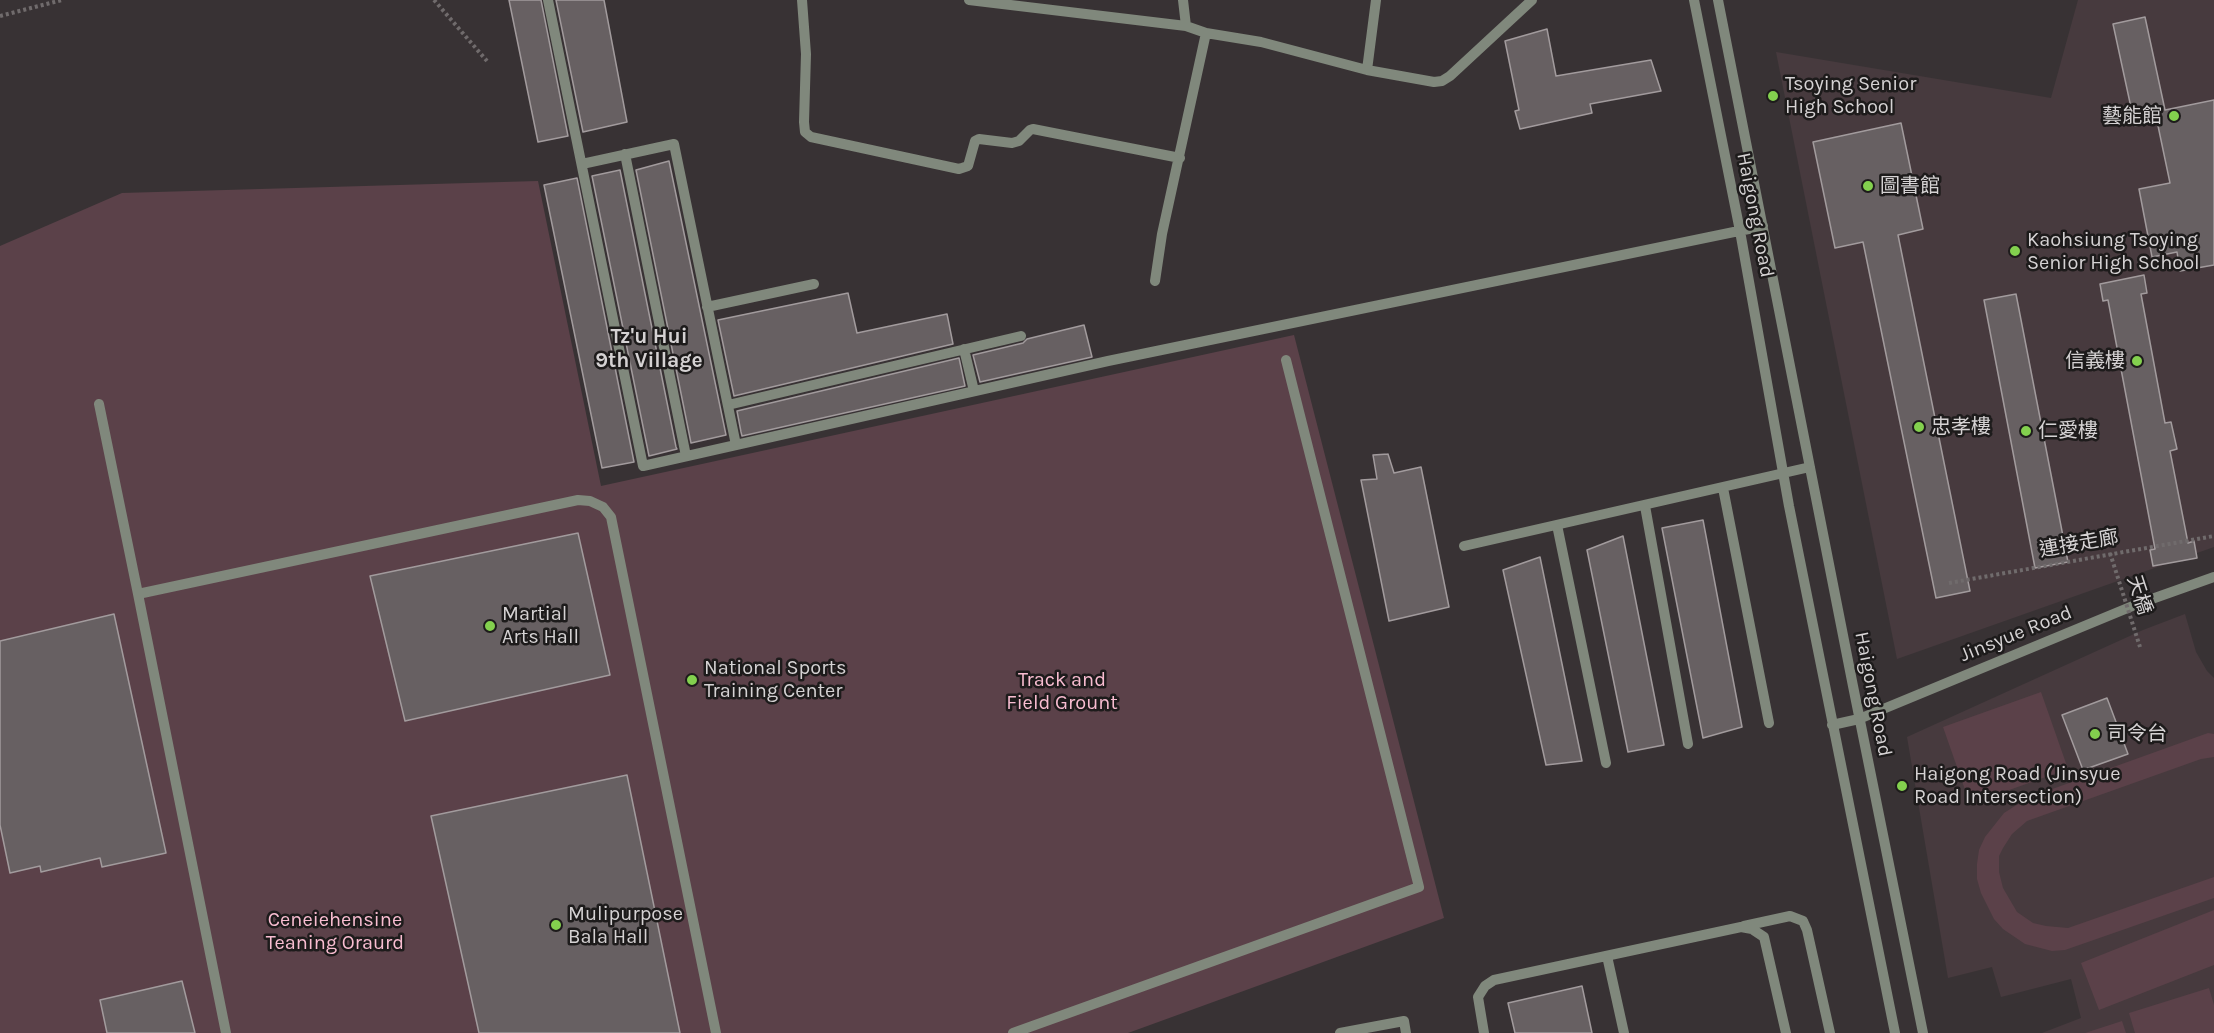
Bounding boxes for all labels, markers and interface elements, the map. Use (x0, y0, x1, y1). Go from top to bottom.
place label: Tsoying Senior High School (1785, 72, 1916, 119)
marker: Tsoying Senior High School (1766, 89, 1780, 103)
place label: 藝能館 (2102, 104, 2162, 128)
marker: 藝能館 (2167, 109, 2181, 123)
street label: Haigong Road (1731, 151, 1779, 279)
place label: 圖書館 (1880, 174, 1940, 198)
marker: 圖書館 (1861, 179, 1875, 193)
place label: Kaohsiung Tsoying Senior High School (2027, 228, 2200, 275)
marker: Kaohsiung Tsoying Senior High School (2008, 244, 2022, 258)
district label: Tz'u Hui 9th Village (595, 324, 703, 374)
place label: 信義樓 (2065, 349, 2125, 373)
marker: 信義樓 (2130, 354, 2144, 368)
place label: 忠孝樓 (1931, 415, 1991, 439)
place label: 仁愛樓 (2038, 419, 2098, 443)
marker: 忠孝樓 (1912, 420, 1926, 434)
marker: 仁愛樓 (2019, 424, 2033, 438)
street label: 連接走廊 (2038, 525, 2120, 563)
street label: 天橋 (2121, 572, 2157, 618)
street label: Jinsyue Road (1956, 601, 2076, 667)
place label: Martial Arts Hall (502, 602, 579, 649)
marker: Martial Arts Hall (483, 619, 497, 633)
street label: Haigong Road (1849, 630, 1897, 758)
place label: National Sports Training Center (704, 656, 846, 703)
park label: Track and Field Grount (1006, 668, 1118, 715)
marker: National Sports Training Center (685, 673, 699, 687)
place label: 司令台 (2107, 722, 2167, 746)
marker: 司令台 (2088, 727, 2102, 741)
place label: Haigong Road (Jinsyue Road Intersection) (1914, 762, 2120, 809)
marker: Haigong Road (Jinsyue Road Intersection) (1895, 779, 1909, 793)
place label: Mulipurpose Bala Hall (568, 902, 683, 949)
park label: Ceneiehensine Teaning Oraurd (266, 908, 404, 955)
marker: Mulipurpose Bala Hall (549, 918, 563, 932)

